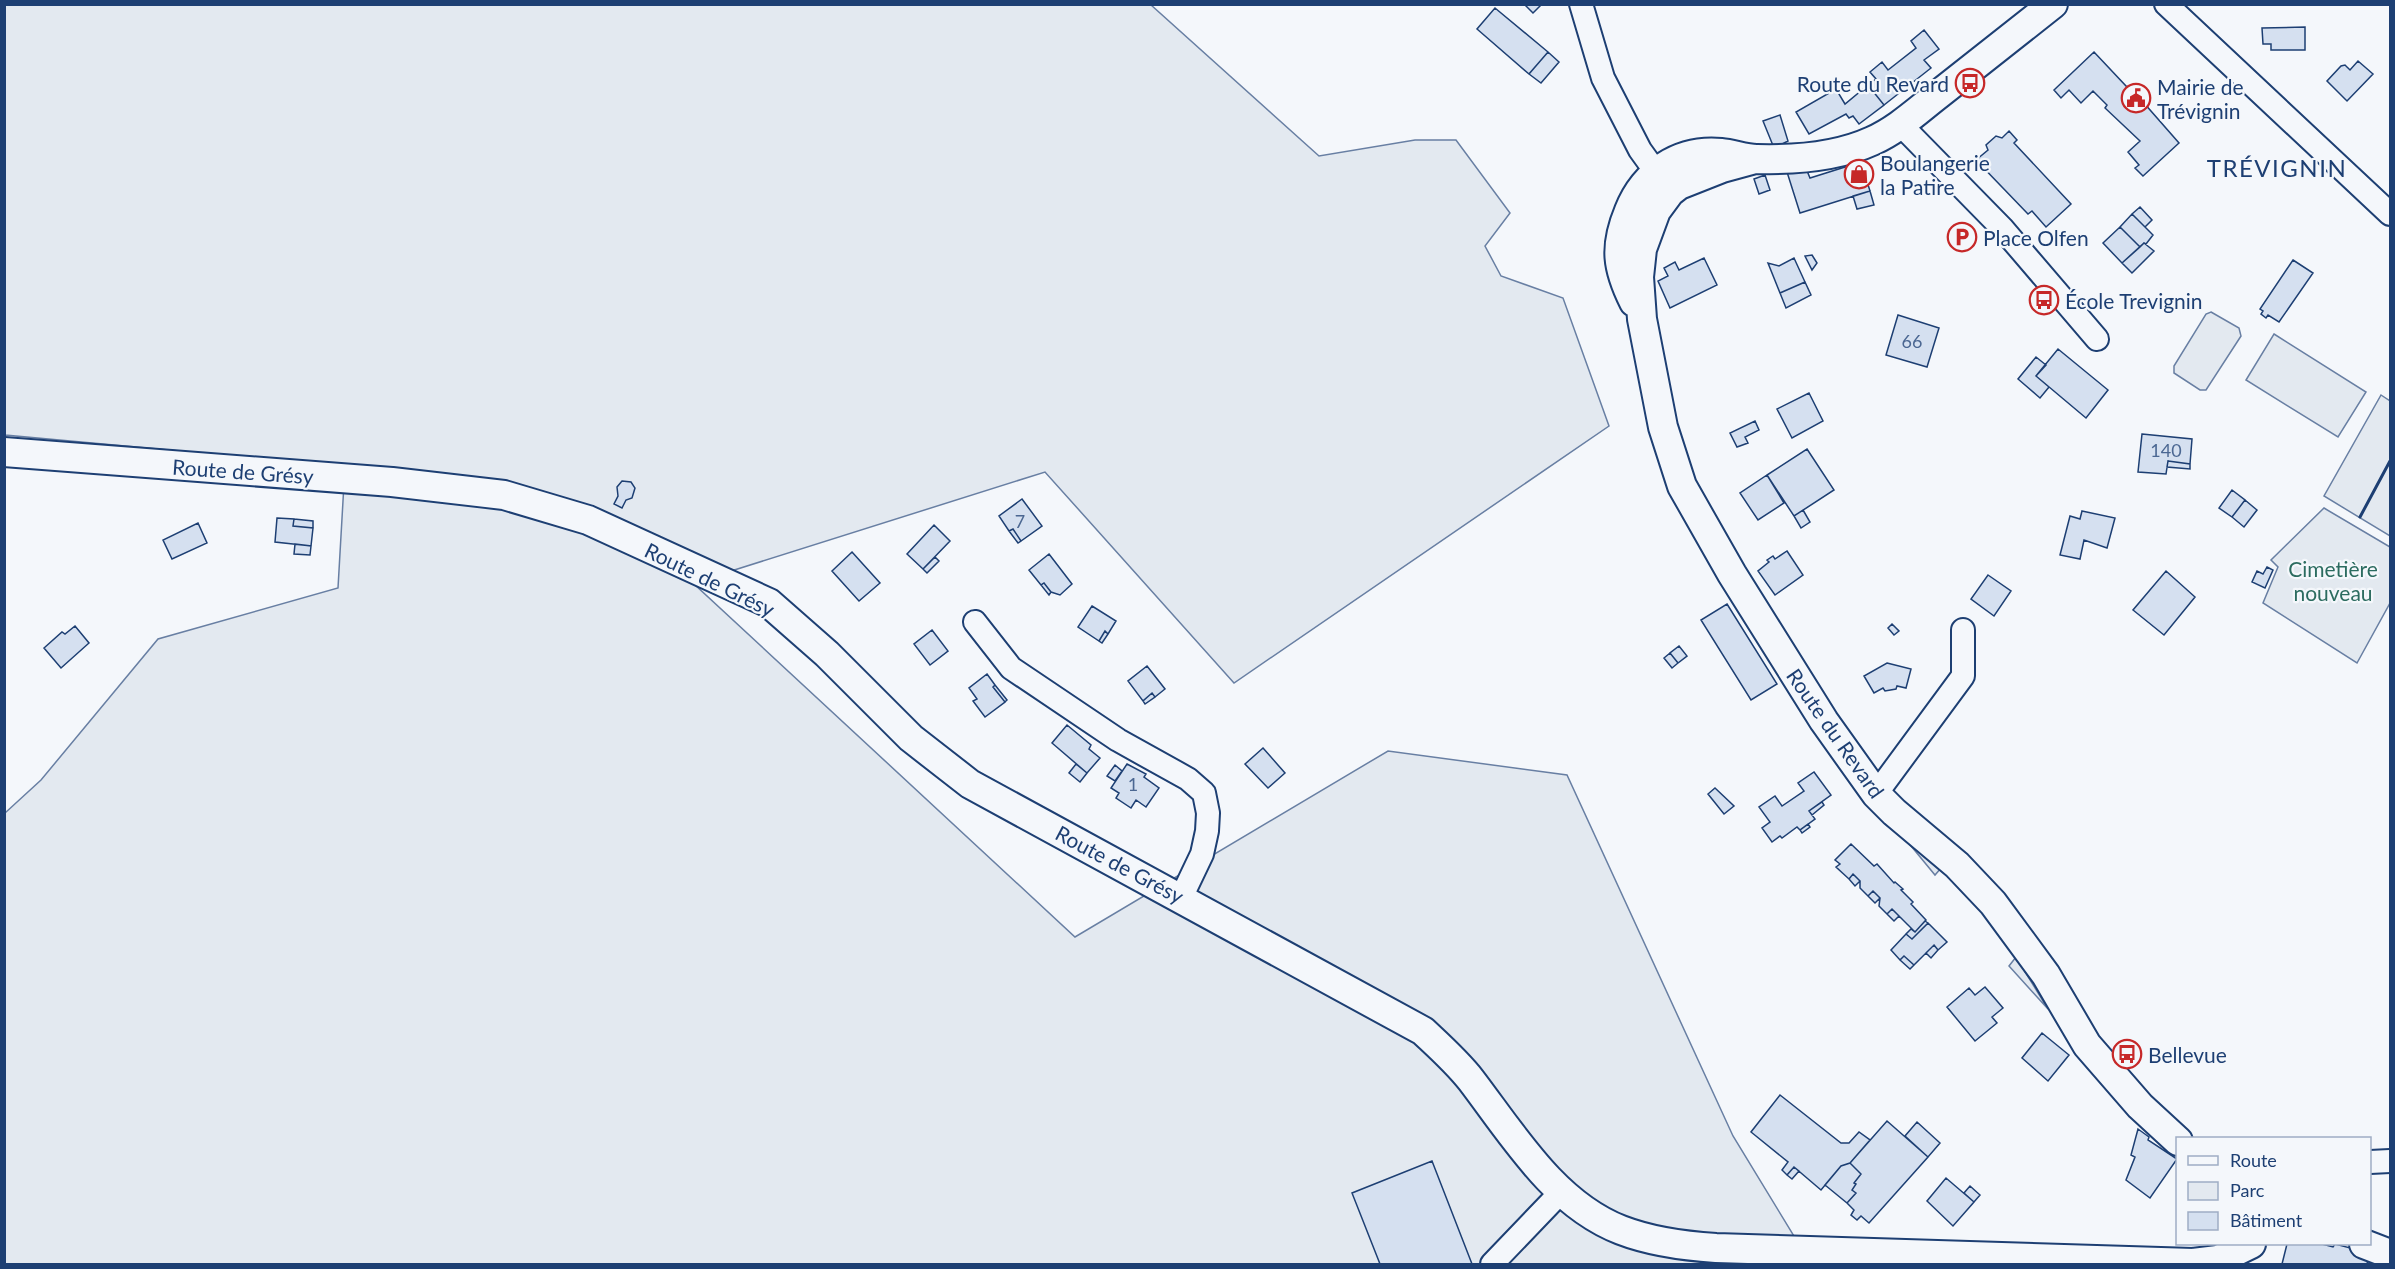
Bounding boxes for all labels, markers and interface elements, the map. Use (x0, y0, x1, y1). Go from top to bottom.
bus stop icon: Route du Revard (1954, 67, 1986, 99)
place label: Route du Revard (1797, 71, 1949, 96)
place label: Mairie de Trévignin (2157, 74, 2244, 123)
public building icon: Mairie de Trévignin (2120, 82, 2152, 114)
place label: Boulangerie la Patire (1880, 150, 1990, 199)
district label: TRÉVIGNIN (2207, 153, 2347, 182)
shop icon: Boulangerie la Patire (1843, 158, 1875, 190)
parking icon: Place Olfen (1946, 221, 1978, 253)
place label: Place Olfen (1983, 225, 2089, 250)
bus stop icon: École Trevignin (2028, 284, 2060, 316)
place label: École Trevignin (2065, 288, 2203, 313)
house number: 66 (1902, 330, 1922, 352)
house number: 140 (2150, 439, 2182, 461)
street label: Route de Grésy (172, 454, 315, 488)
house number: 7 (1015, 510, 1025, 532)
street label: Route de Grésy (641, 537, 779, 621)
park label: Cimetière nouveau (2288, 556, 2378, 605)
street label: Route du Revard (1782, 663, 1890, 803)
house number: 1 (1128, 773, 1138, 795)
street label: Route de Grésy (1052, 820, 1188, 908)
bus stop icon: Bellevue (2111, 1038, 2143, 1070)
place label: Bellevue (2148, 1042, 2227, 1067)
legend (2176, 1137, 2371, 1245)
text: Route (2230, 1149, 2277, 1171)
text: Parc (2230, 1179, 2265, 1201)
text: Bâtiment (2230, 1209, 2303, 1231)

